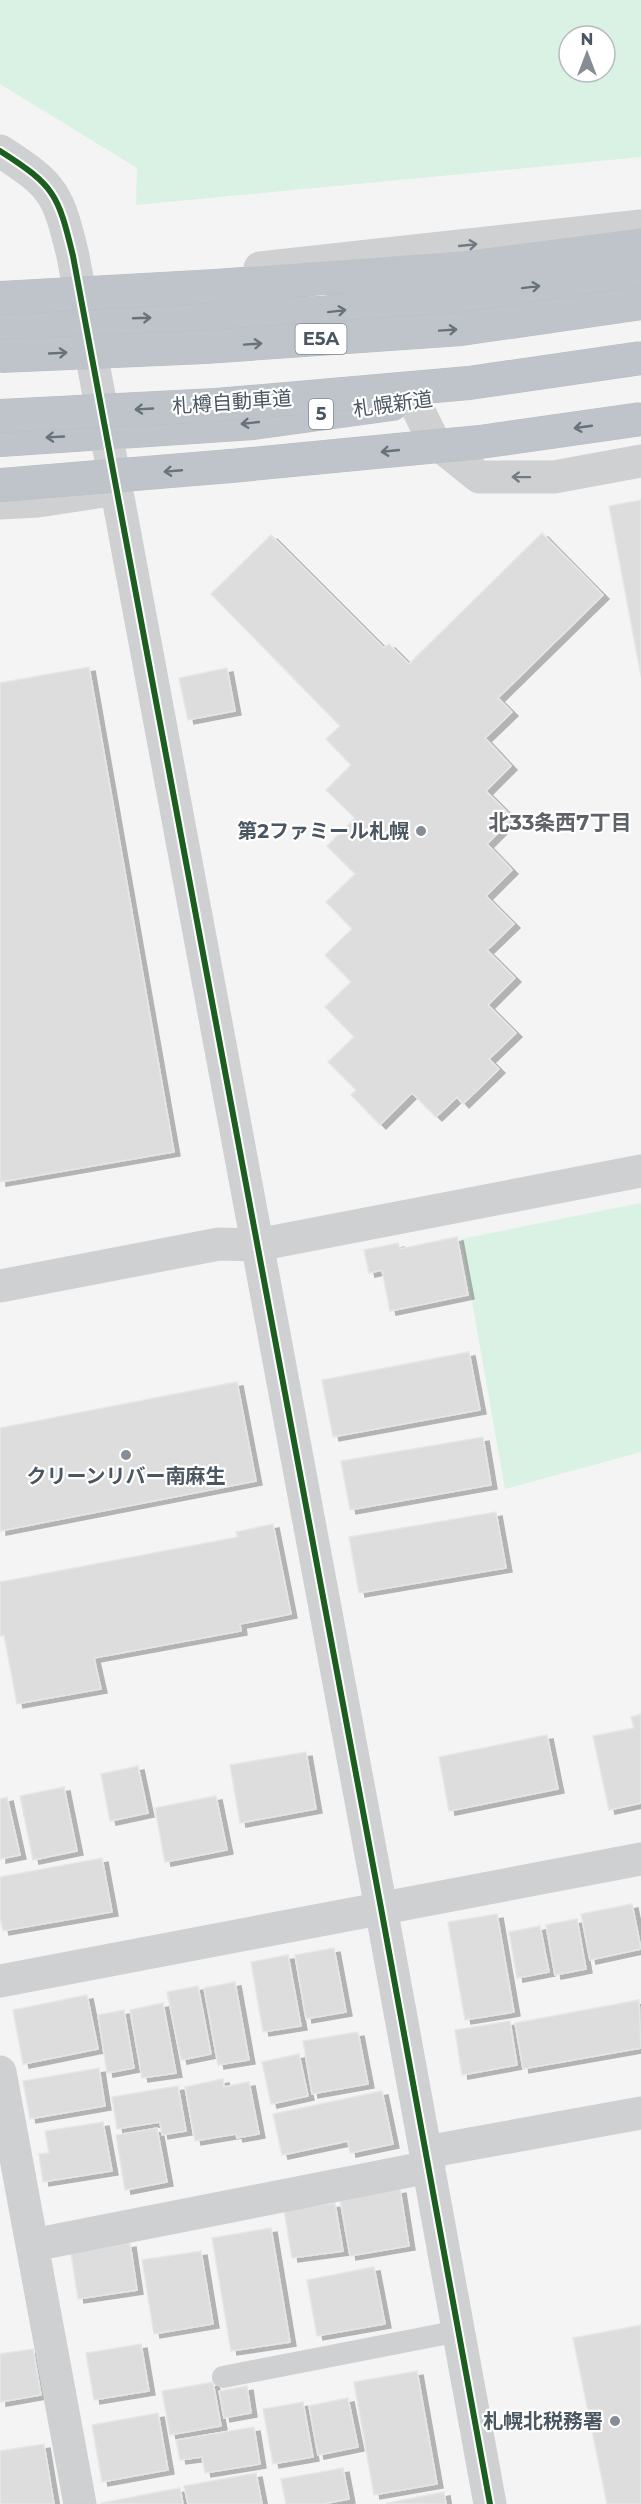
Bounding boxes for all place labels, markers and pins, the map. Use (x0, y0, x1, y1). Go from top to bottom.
place label: 第2ファミール札幌 (237, 819, 409, 843)
marker: 第2ファミール札幌 (414, 824, 428, 838)
marker: クリーンリバー南麻生 (119, 1448, 133, 1462)
place label: クリーンリバー南麻生 (27, 1464, 226, 1488)
place label: 札幌北税務署 (483, 2409, 603, 2433)
marker: 札幌北税務署 (608, 2414, 622, 2428)

